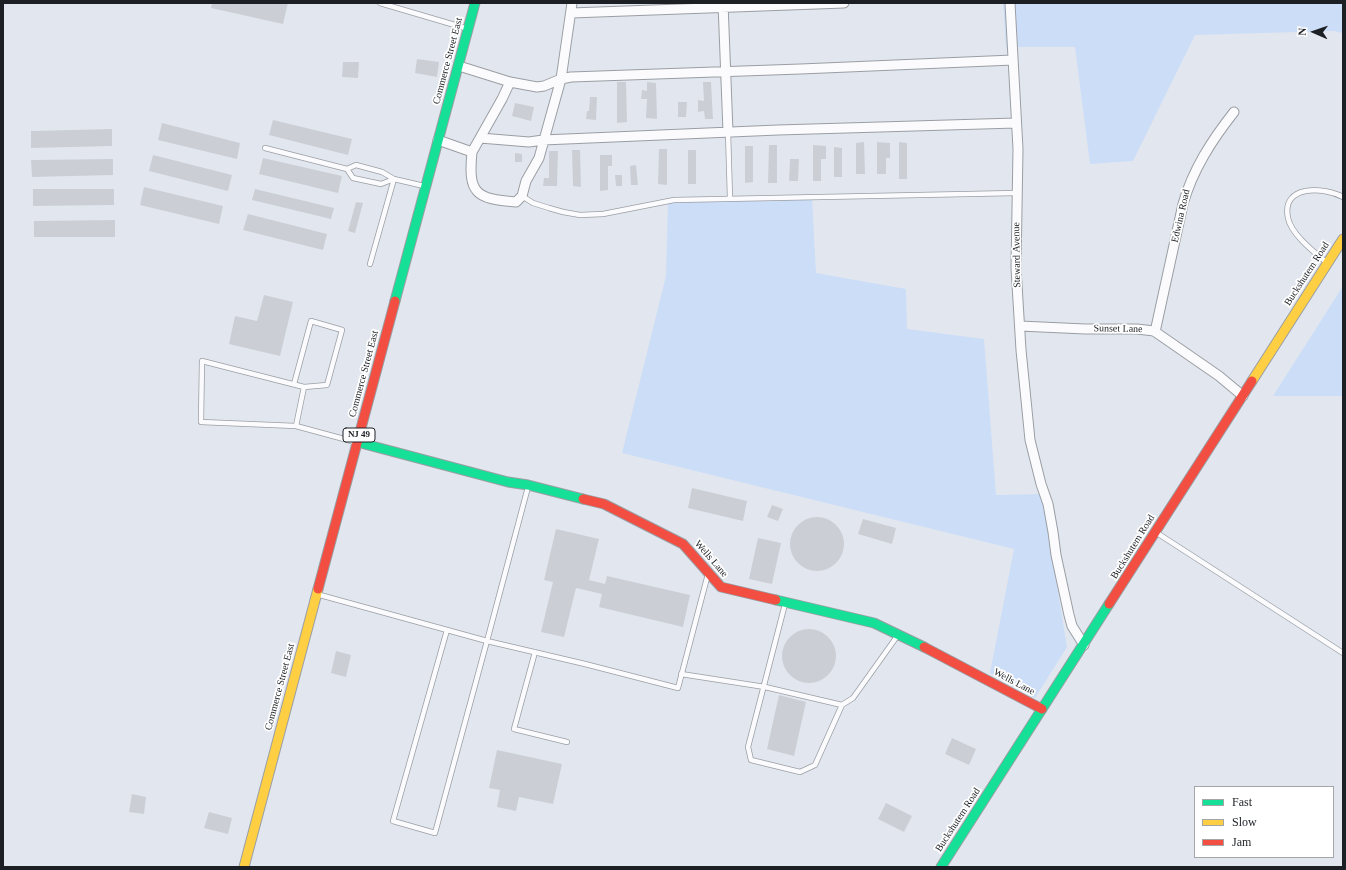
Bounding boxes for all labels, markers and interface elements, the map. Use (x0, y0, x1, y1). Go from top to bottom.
north arrow (1294, 12, 1334, 52)
street label: Commerce Street East (431, 16, 465, 106)
text: N (1296, 27, 1308, 36)
street label: Edwina Road (1169, 188, 1193, 244)
street label: Steward Avenue (1010, 222, 1024, 288)
street label: Buckshutem Road (1282, 240, 1332, 308)
street label: Sunset Lane (1093, 323, 1143, 335)
street label: Commerce Street East (347, 329, 381, 419)
road number: NJ 49 (343, 428, 375, 442)
street label: Buckshutem Road (1108, 513, 1158, 581)
street label: Wells Lane (692, 538, 730, 580)
street label: Commerce Street East (263, 642, 297, 732)
street label: Wells Lane (991, 666, 1037, 698)
street label: Buckshutem Road (933, 786, 983, 854)
legend (1194, 786, 1334, 858)
text: Fast (1232, 795, 1252, 809)
text: Slow (1232, 815, 1257, 829)
text: Jam (1232, 835, 1251, 849)

